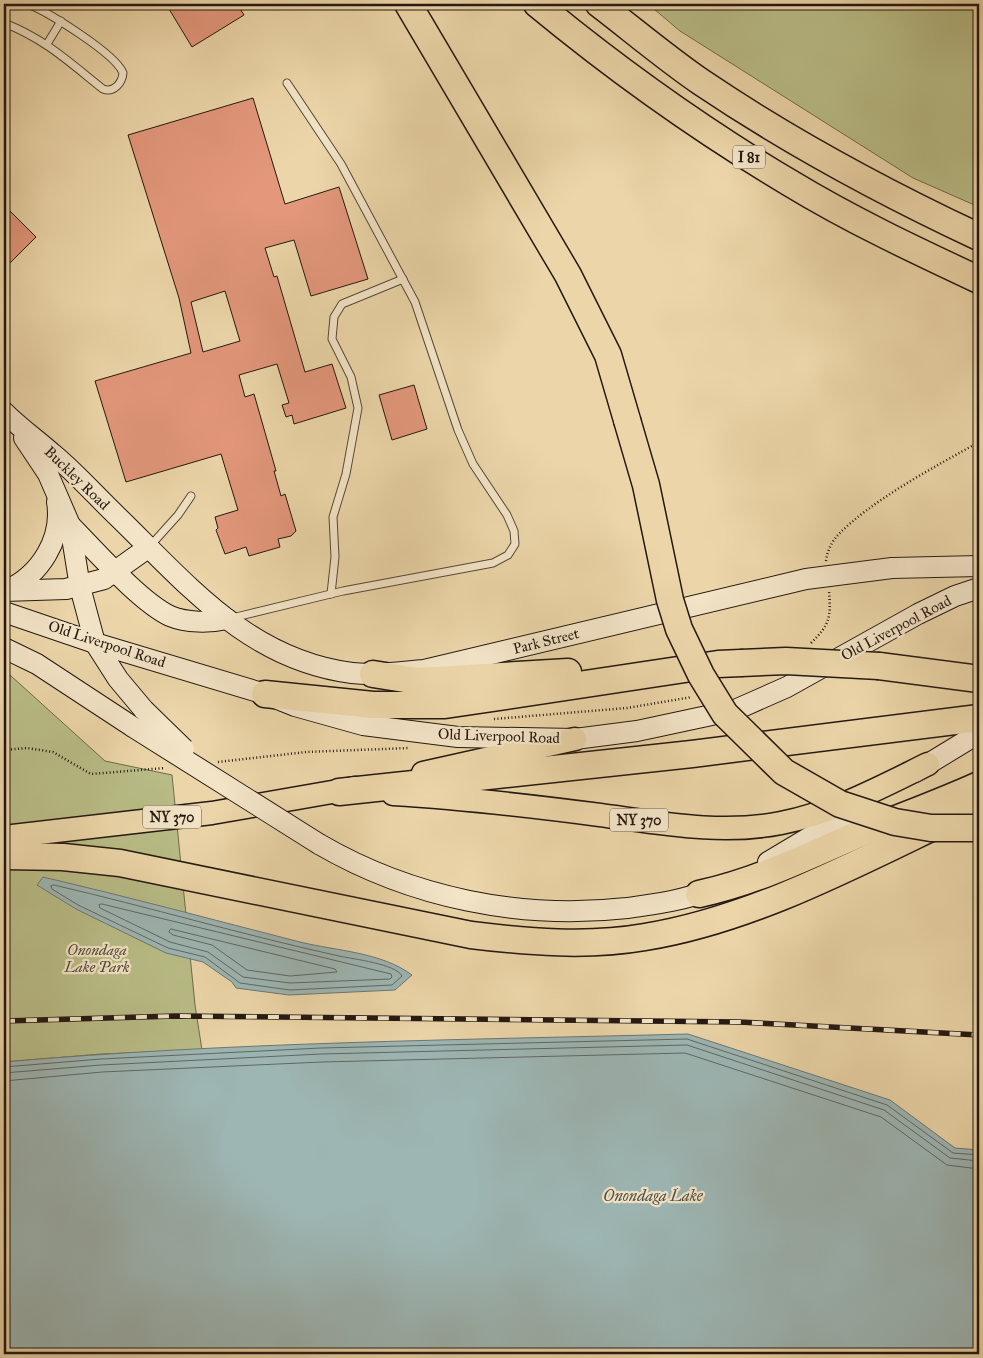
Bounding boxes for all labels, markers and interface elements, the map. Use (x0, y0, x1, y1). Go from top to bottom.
road number: I 81 (733, 146, 765, 168)
street label: Buckley Road (41, 442, 114, 514)
street label: Old Liverpool Road (838, 591, 955, 665)
street label: Old Liverpool Road (46, 617, 168, 672)
street label: Park Street (511, 624, 582, 658)
street label: Old Liverpool Road (438, 725, 561, 747)
road number: NY 370 (143, 806, 201, 829)
road number: NY 370 (610, 808, 668, 832)
park label: Onondaga Lake Park (64, 941, 130, 976)
water label: Onondaga Lake (603, 1186, 704, 1205)

